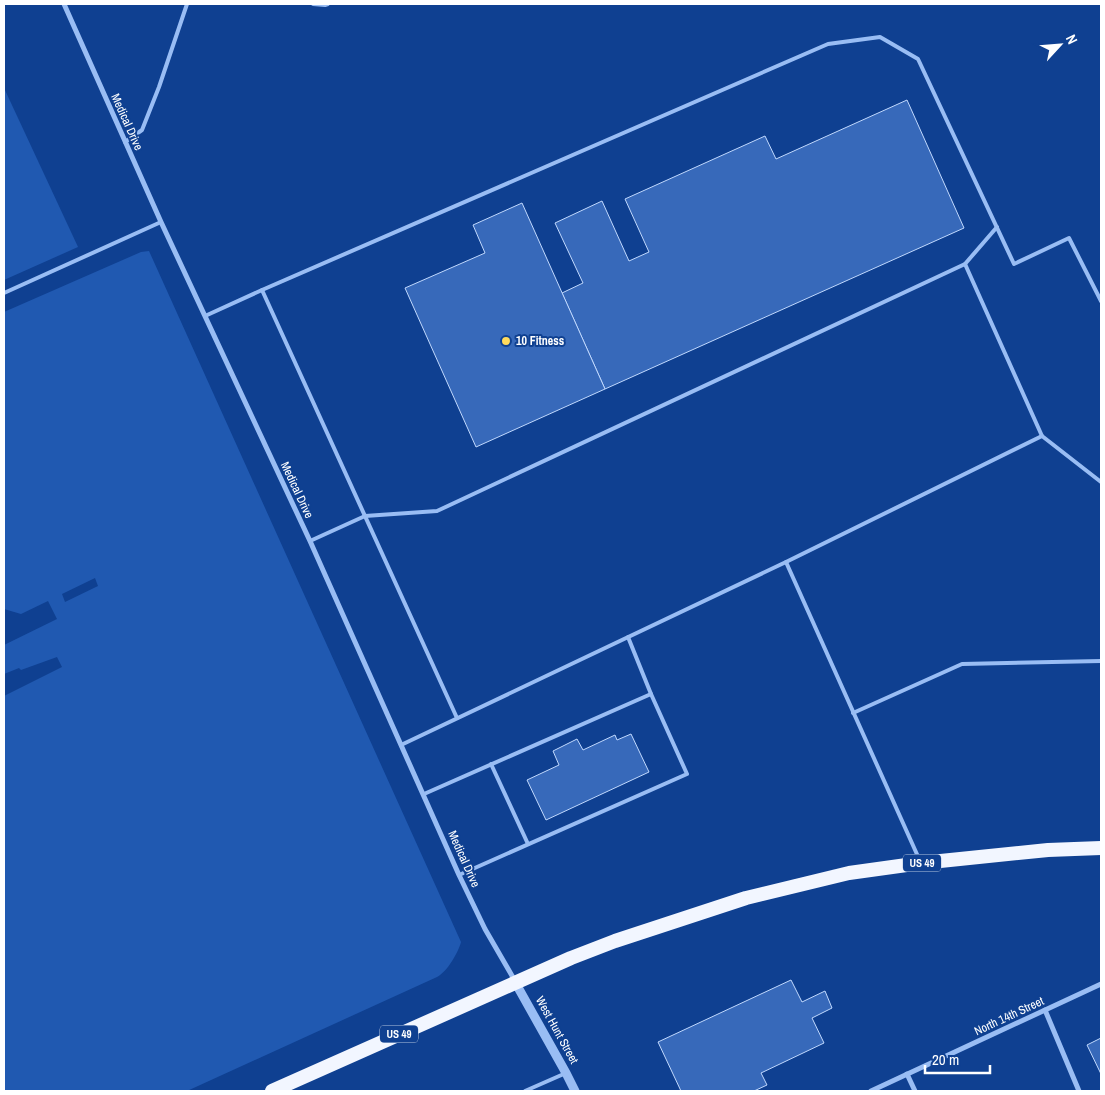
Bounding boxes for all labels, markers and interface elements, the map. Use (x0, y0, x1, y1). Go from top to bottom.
north arrow (1035, 20, 1085, 70)
text: N (1062, 32, 1082, 47)
street label: Medical Drive (107, 91, 147, 153)
place label: 10 Fitness (516, 333, 565, 349)
marker: 10 Fitness (500, 335, 512, 347)
street label: Medical Drive (277, 459, 317, 521)
street label: Medical Drive (444, 828, 484, 890)
road number: US 49 (903, 854, 941, 871)
street label: West Hunt Street (532, 993, 582, 1067)
street label: North 14th Street (972, 993, 1047, 1039)
road number: US 49 (380, 1026, 418, 1042)
scale bar (925, 1042, 990, 1074)
text: 20 m (932, 1049, 959, 1070)

